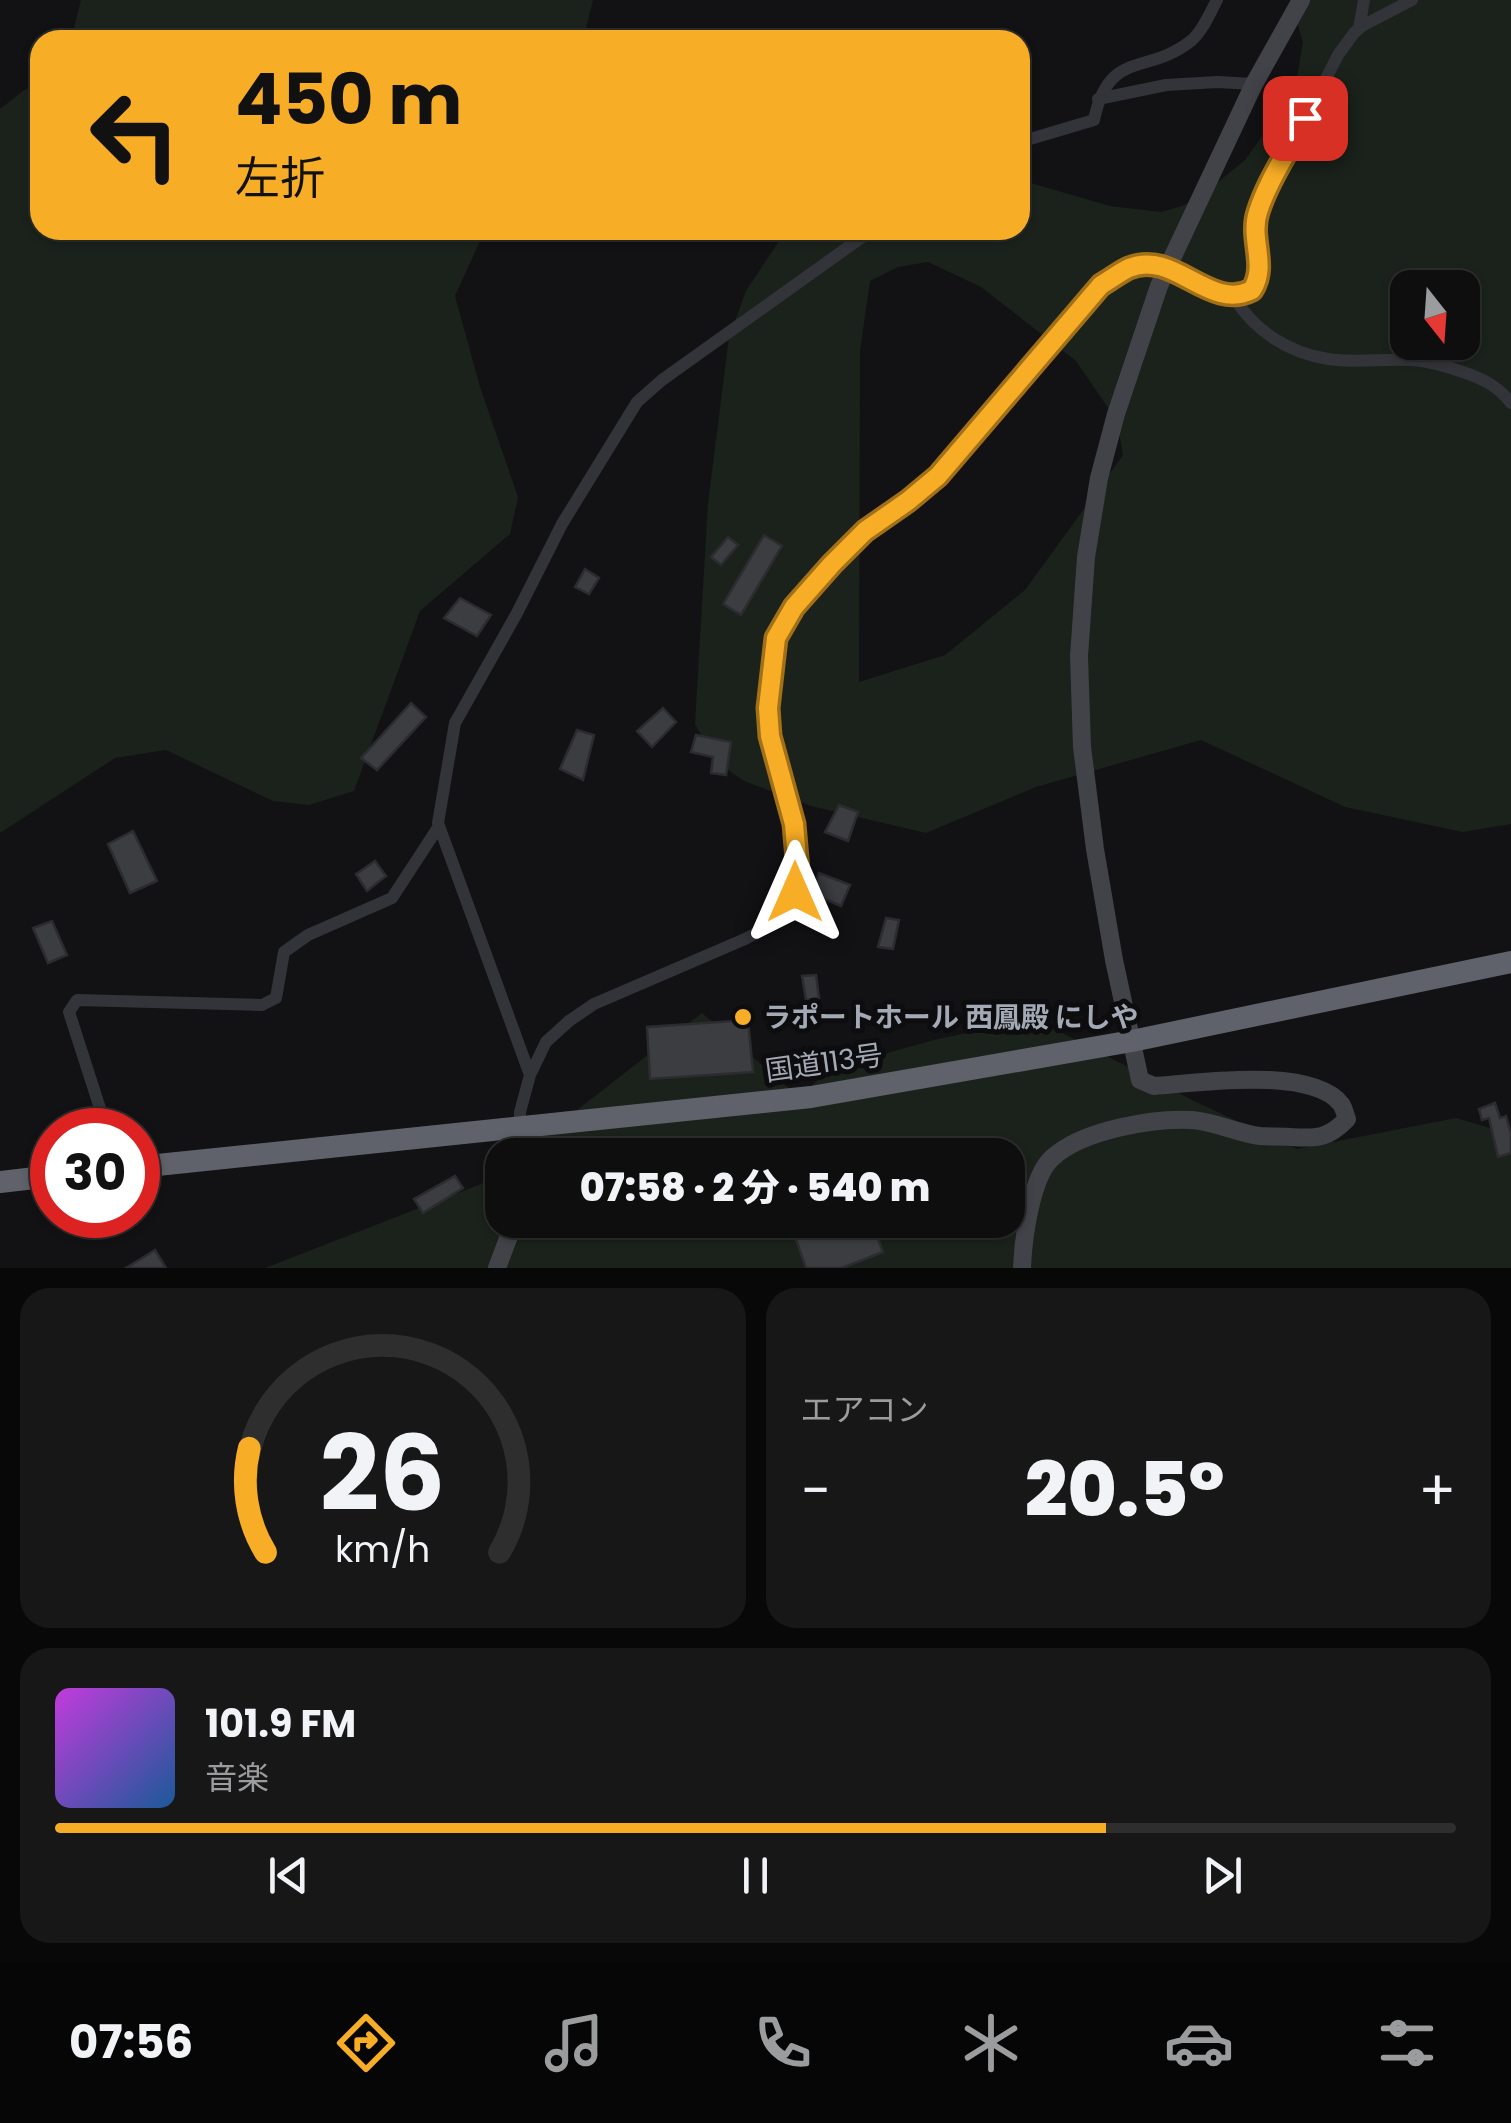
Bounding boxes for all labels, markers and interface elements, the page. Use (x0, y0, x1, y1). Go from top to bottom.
text: 450 m (235, 50, 463, 149)
icon: left (70, 70, 200, 200)
pin (1263, 76, 1348, 161)
icon: arrive (1278, 91, 1333, 146)
text: 左折 (235, 147, 325, 210)
north arrow (1390, 270, 1480, 360)
map controls (1390, 270, 1480, 360)
position arrow (743, 840, 847, 944)
place label: ラポートホール 西鳳殿 にしや (763, 998, 1139, 1037)
marker: ラポートホール 西鳳殿 にしや (732, 1006, 754, 1028)
street label: 国道113号 (763, 1035, 885, 1091)
speed limit sign: 30 (30, 1108, 160, 1238)
text: 07:58 · 2 分 · 540 m (580, 1161, 930, 1214)
text: エアコン (801, 1387, 929, 1432)
text: 26 (320, 1401, 446, 1546)
text: 20.5° (1025, 1437, 1224, 1542)
text: − (801, 1452, 831, 1529)
text: + (1418, 1452, 1456, 1529)
text: km/h (335, 1524, 430, 1575)
text: 101.9 FM (205, 1697, 356, 1750)
text: 音楽 (205, 1755, 269, 1800)
icon: previous (261, 1848, 316, 1903)
icon: pause (728, 1848, 783, 1903)
icon: next (1195, 1848, 1250, 1903)
icon: directions (331, 2008, 401, 2078)
icon: music (539, 2008, 609, 2078)
icon: phone (748, 2008, 818, 2078)
icon: climate (956, 2008, 1026, 2078)
icon: car (1164, 2008, 1234, 2078)
icon: filters (1372, 2008, 1442, 2078)
text: 07:56 (69, 2011, 193, 2074)

